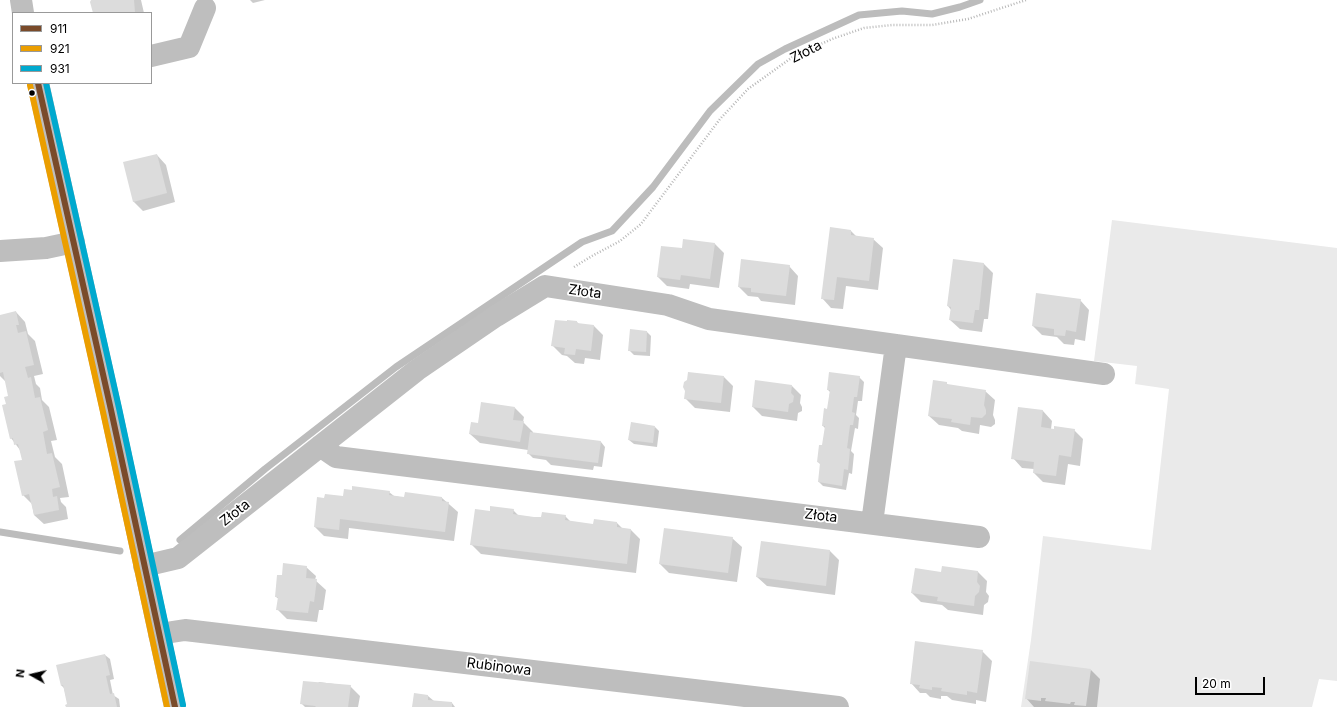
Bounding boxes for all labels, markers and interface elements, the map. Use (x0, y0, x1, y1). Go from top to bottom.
legend (12, 12, 152, 84)
text: 911 (50, 21, 67, 36)
street label: Złota (787, 37, 825, 67)
text: 921 (50, 41, 70, 56)
text: 931 (50, 61, 70, 76)
unlabelled marker (27, 88, 37, 98)
street label: Złota (567, 281, 603, 303)
street label: Złota (217, 496, 253, 530)
street label: Złota (804, 506, 838, 526)
north arrow (12, 655, 52, 695)
street label: Rubinowa (466, 655, 532, 679)
text: N (13, 668, 28, 678)
scale bar (1197, 669, 1267, 695)
text: 20 m (1202, 676, 1231, 691)

